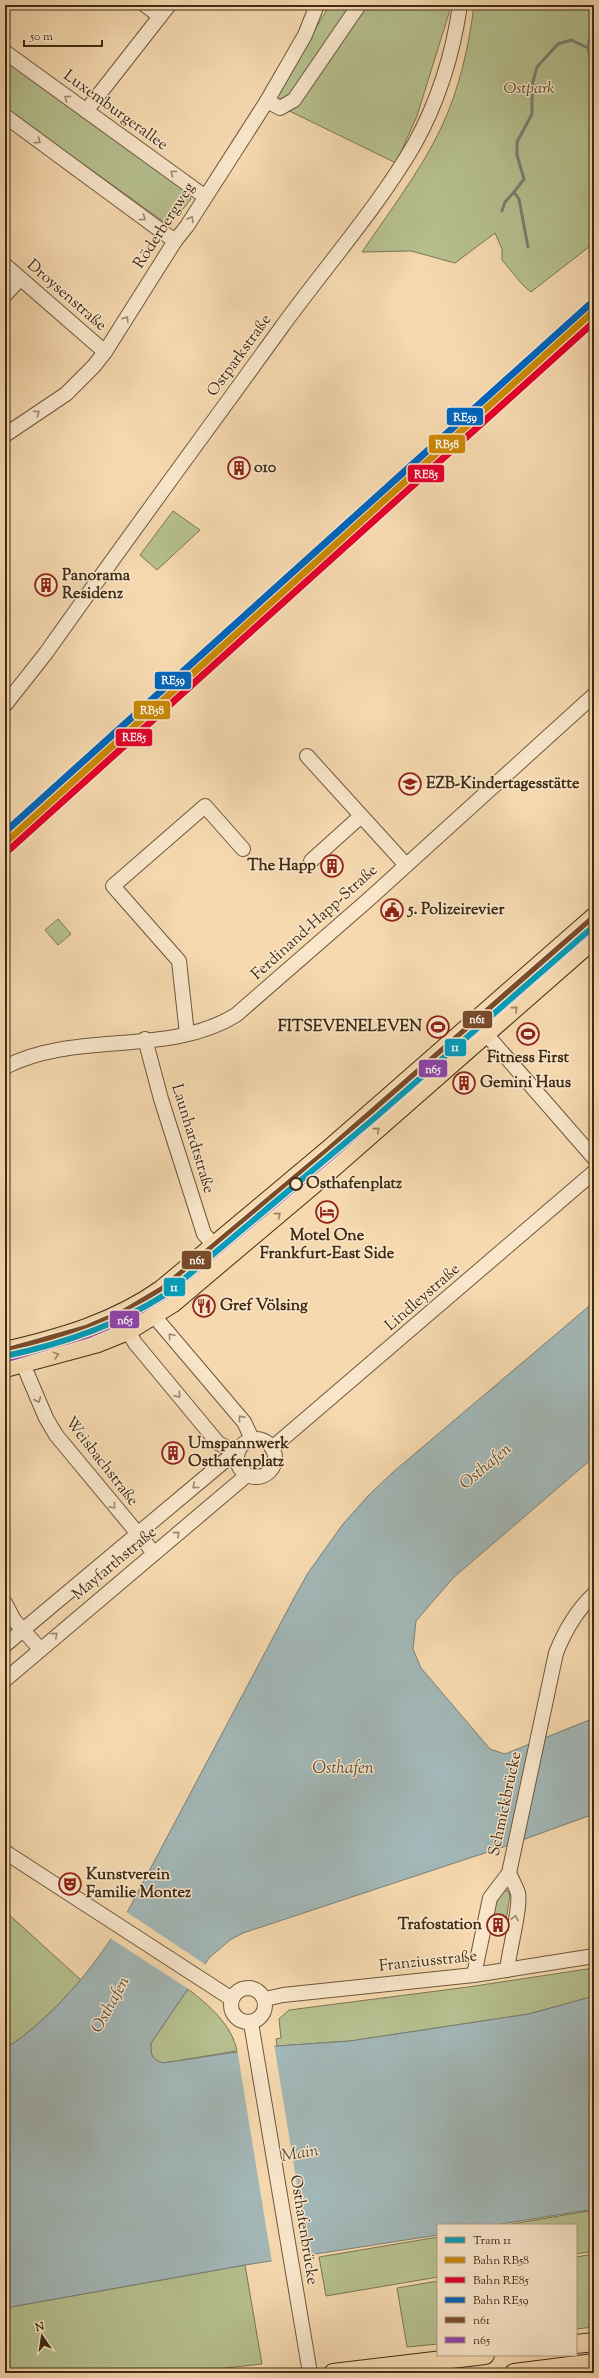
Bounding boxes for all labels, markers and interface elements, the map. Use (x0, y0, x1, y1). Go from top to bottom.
scale bar (24, 22, 102, 48)
text: 50 m (29, 28, 53, 46)
street label: Luxemburgerallee (58, 65, 172, 157)
park label: Ostpark (503, 78, 555, 101)
one-way arrow (65, 95, 72, 102)
one-way arrow (34, 136, 41, 143)
one-way arrow (170, 171, 177, 178)
street label: Röderbergweg (128, 178, 202, 274)
one-way arrow (139, 213, 146, 220)
one-way arrow (186, 216, 193, 223)
street label: Droysenstraße (21, 255, 111, 337)
street label: Ostparkstraße (202, 310, 278, 402)
one-way arrow (121, 316, 129, 323)
line badge: RE59 (446, 407, 484, 426)
text: RE59 (452, 410, 477, 426)
one-way arrow (33, 411, 40, 418)
line badge: RB58 (428, 434, 466, 454)
text: RB58 (434, 437, 460, 453)
building icon: o10 (226, 455, 252, 481)
place label: o10 (254, 457, 277, 480)
line badge: RE85 (407, 464, 445, 483)
text: RE85 (413, 467, 438, 483)
place label: Panorama Residenz (62, 565, 131, 606)
building icon: Panorama Residenz (33, 572, 59, 598)
line badge: RE59 (154, 671, 192, 690)
text: RE59 (160, 673, 185, 689)
line badge: RB58 (133, 700, 171, 720)
text: RB58 (139, 703, 165, 719)
line badge: RE85 (115, 728, 153, 747)
text: RE85 (121, 730, 146, 746)
school or university icon: EZB-Kindertagesstätte (397, 771, 423, 797)
place label: EZB-Kindertagesstätte (426, 773, 580, 796)
building icon: The Happ (319, 853, 345, 879)
place label: The Happ (247, 855, 316, 878)
street label: Ferdinand-Happ-Straße (247, 860, 383, 986)
public building icon: 5. Polizeirevier (379, 897, 405, 923)
place label: 5. Polizeirevier (406, 899, 505, 922)
one-way arrow (511, 1006, 518, 1013)
line badge: n61 (462, 1010, 493, 1029)
text: n61 (469, 1012, 485, 1028)
sports icon: FITSEVENELEVEN (425, 1014, 451, 1040)
place label: FITSEVENELEVEN (278, 1016, 422, 1039)
sports icon: Fitness First (515, 1021, 541, 1047)
line badge: 11 (444, 1038, 467, 1057)
text: 11 (450, 1040, 459, 1056)
place label: Fitness First (487, 1047, 570, 1070)
line badge: n65 (418, 1059, 448, 1078)
text: n65 (425, 1062, 441, 1078)
building icon: Gemini Haus (451, 1070, 477, 1096)
place label: Gemini Haus (480, 1072, 571, 1095)
street label: Launhardtstraße (164, 1081, 220, 1197)
one-way arrow (372, 1128, 379, 1135)
place label: Osthafenplatz (306, 1173, 402, 1196)
marker: Osthafenplatz (289, 1177, 303, 1191)
hotel icon: Motel One Frankfurt-East Side (314, 1199, 340, 1225)
one-way arrow (273, 1212, 280, 1219)
place label: Motel One Frankfurt-East Side (260, 1225, 395, 1266)
line badge: n61 (181, 1250, 212, 1270)
text: n61 (189, 1253, 205, 1269)
street label: Lindleystraße (380, 1259, 466, 1337)
line badge: 11 (163, 1277, 186, 1297)
text: 11 (169, 1280, 178, 1296)
restaurant icon: Gref Völsing (191, 1293, 217, 1319)
place label: Gref Völsing (220, 1295, 308, 1318)
line badge: n65 (109, 1310, 140, 1329)
text: n65 (117, 1313, 133, 1329)
one-way arrow (169, 1333, 176, 1340)
one-way arrow (53, 1351, 60, 1360)
one-way arrow (174, 1391, 181, 1398)
one-way arrow (33, 1396, 41, 1403)
street label: Weisbachstraße (59, 1412, 143, 1512)
one-way arrow (239, 1415, 246, 1422)
place label: Umspannwerk Osthafenplatz (188, 1433, 289, 1474)
water label: Osthafen (455, 1438, 517, 1496)
building icon: Umspannwerk Osthafenplatz (160, 1440, 186, 1466)
one-way arrow (192, 1482, 199, 1489)
one-way arrow (108, 1501, 115, 1508)
street label: Mayfarthstraße (68, 1522, 162, 1606)
one-way arrow (172, 1532, 179, 1539)
one-way arrow (51, 1633, 58, 1640)
street label: Schmickbrücke (484, 1750, 528, 1858)
water label: Osthafen (312, 1757, 374, 1781)
place label: Kunstverein Familie Montez (86, 1864, 191, 1905)
theatre icon: Kunstverein Familie Montez (57, 1871, 83, 1897)
building icon: Trafostation (485, 1912, 511, 1938)
place label: Trafostation (398, 1914, 483, 1937)
one-way arrow (511, 1915, 519, 1921)
street label: Franziusstraße (378, 1945, 478, 1979)
water label: Osthafen (86, 1972, 136, 2038)
water label: Main (280, 2139, 320, 2169)
street label: Osthafenbrücke (283, 2173, 323, 2287)
legend (437, 2224, 577, 2356)
text: Tram 11 (473, 2232, 511, 2250)
text: Bahn RB58 (473, 2252, 529, 2270)
text: Bahn RE85 (473, 2272, 529, 2290)
text: Bahn RE59 (473, 2292, 529, 2310)
text: n61 (473, 2312, 490, 2330)
north arrow (22, 2316, 62, 2356)
text: N (33, 2318, 46, 2336)
text: n65 (473, 2332, 490, 2350)

